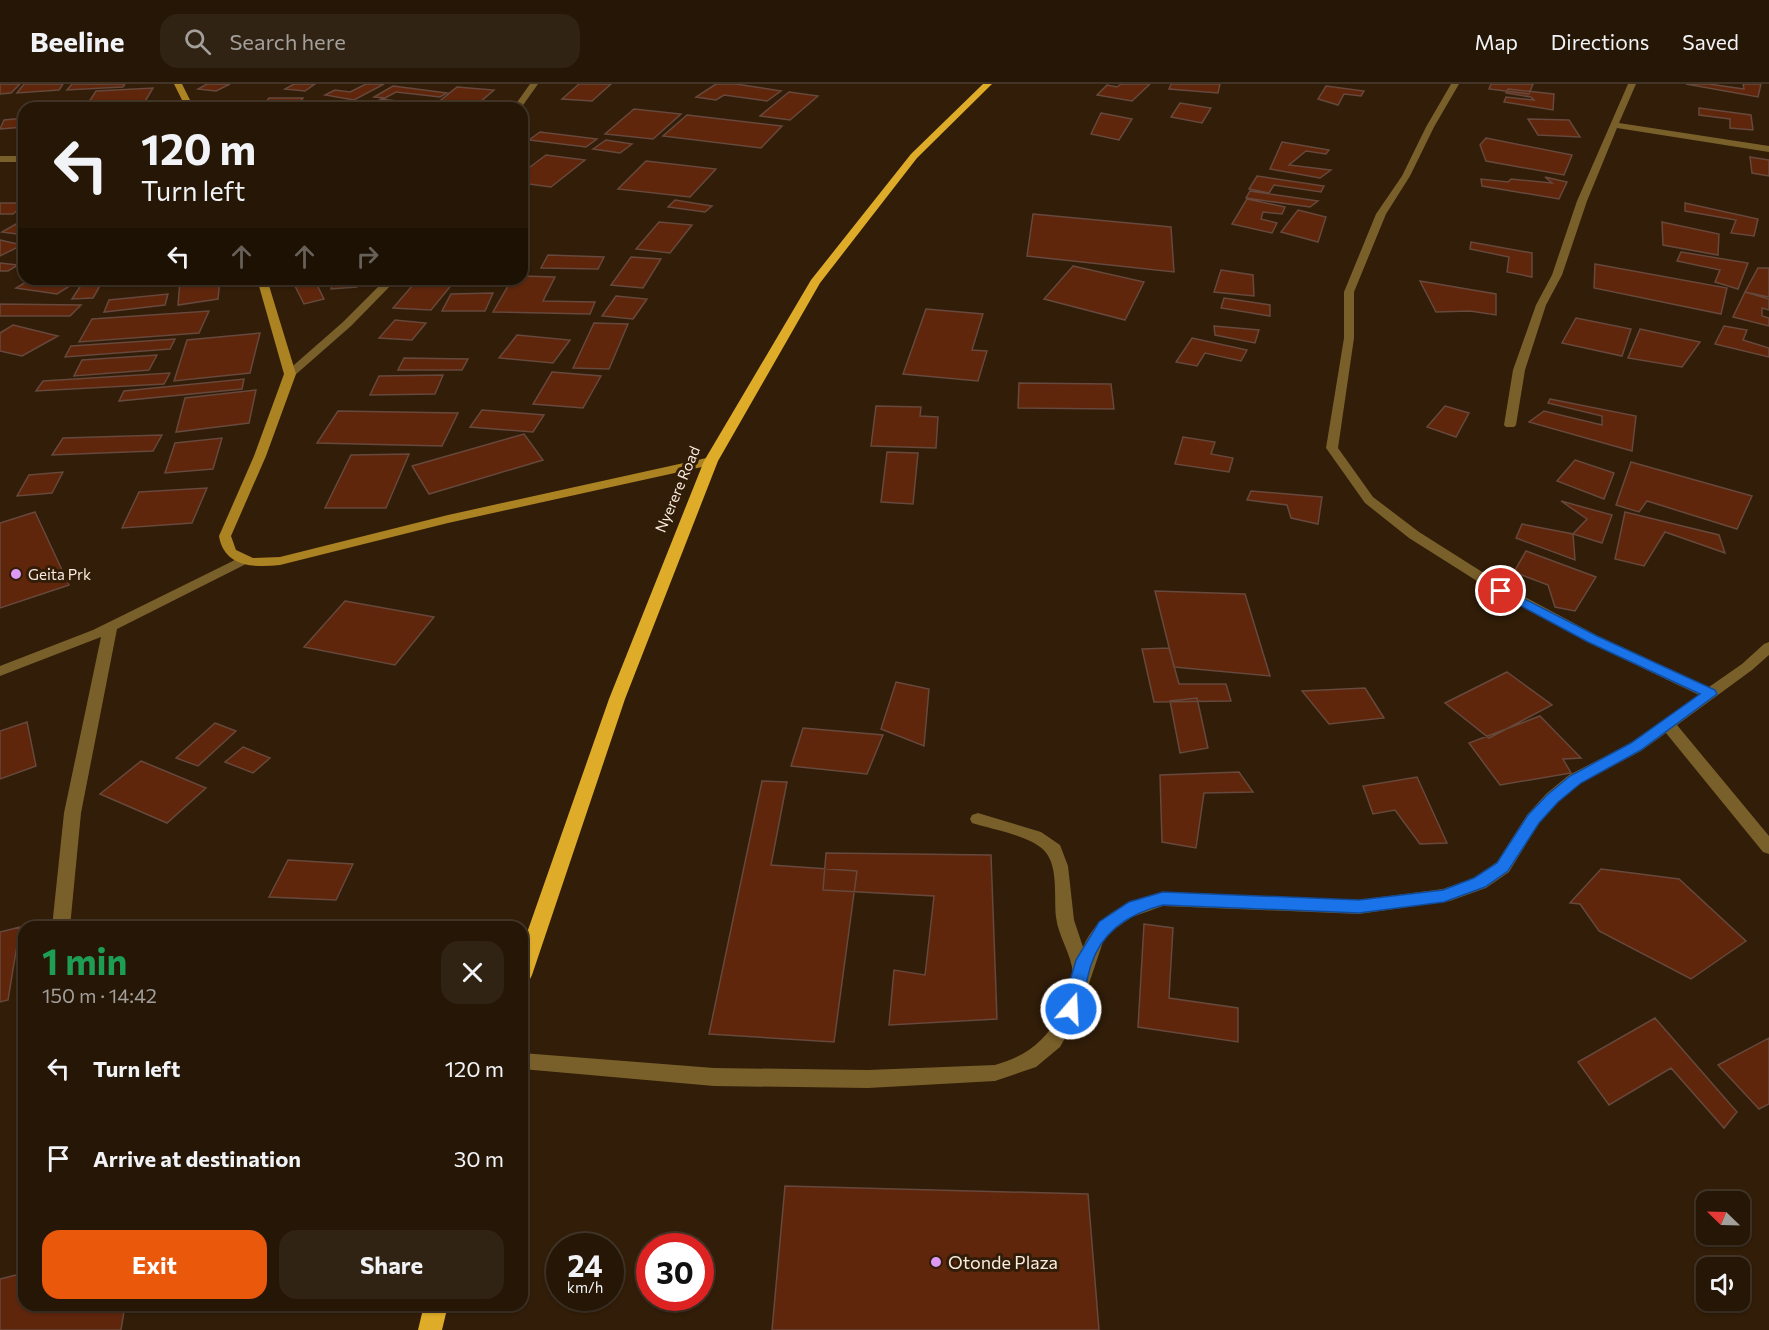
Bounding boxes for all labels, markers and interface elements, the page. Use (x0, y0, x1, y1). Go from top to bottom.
search box (160, 14, 580, 68)
text: Beeline (30, 24, 124, 58)
icon: search (181, 25, 214, 58)
text: Search here (229, 28, 346, 55)
text: Map (1475, 29, 1518, 54)
text: Directions (1551, 29, 1649, 54)
text: Saved (1682, 29, 1739, 54)
text: 120 m (141, 122, 256, 174)
icon: left (42, 126, 120, 204)
text: Turn left (141, 174, 245, 207)
icon: left (162, 240, 195, 273)
icon: ahead (225, 240, 258, 273)
icon: ahead (288, 240, 321, 273)
icon: right (351, 240, 384, 273)
street label: Nyerere Road (651, 443, 703, 535)
place label: Geita Prk (28, 565, 91, 583)
pin (1475, 565, 1526, 616)
marker: Geita Prk (9, 567, 23, 581)
icon: arrive (1484, 574, 1517, 607)
text: 1 min (42, 938, 127, 982)
button: close (441, 941, 504, 1004)
position arrow (1039, 977, 1103, 1041)
text: 150 m · 14:42 (42, 983, 157, 1007)
icon: left (42, 1052, 75, 1085)
text: Turn left (93, 1055, 180, 1082)
text: 120 m (445, 1055, 504, 1082)
icon: arrive (42, 1142, 75, 1175)
text: Arrive at destination (93, 1145, 301, 1172)
text: 30 m (454, 1145, 504, 1172)
north arrow (1696, 1191, 1750, 1245)
map controls (1696, 1191, 1750, 1311)
button: Exit (42, 1230, 267, 1299)
button: Share (279, 1230, 504, 1299)
speed limit sign: 30 (636, 1233, 714, 1311)
text: 24 (567, 1246, 603, 1283)
place label: Otonde Plaza (948, 1251, 1058, 1273)
marker: Otonde Plaza (929, 1255, 943, 1269)
button: sound (1696, 1257, 1750, 1311)
text: km/h (567, 1278, 603, 1296)

